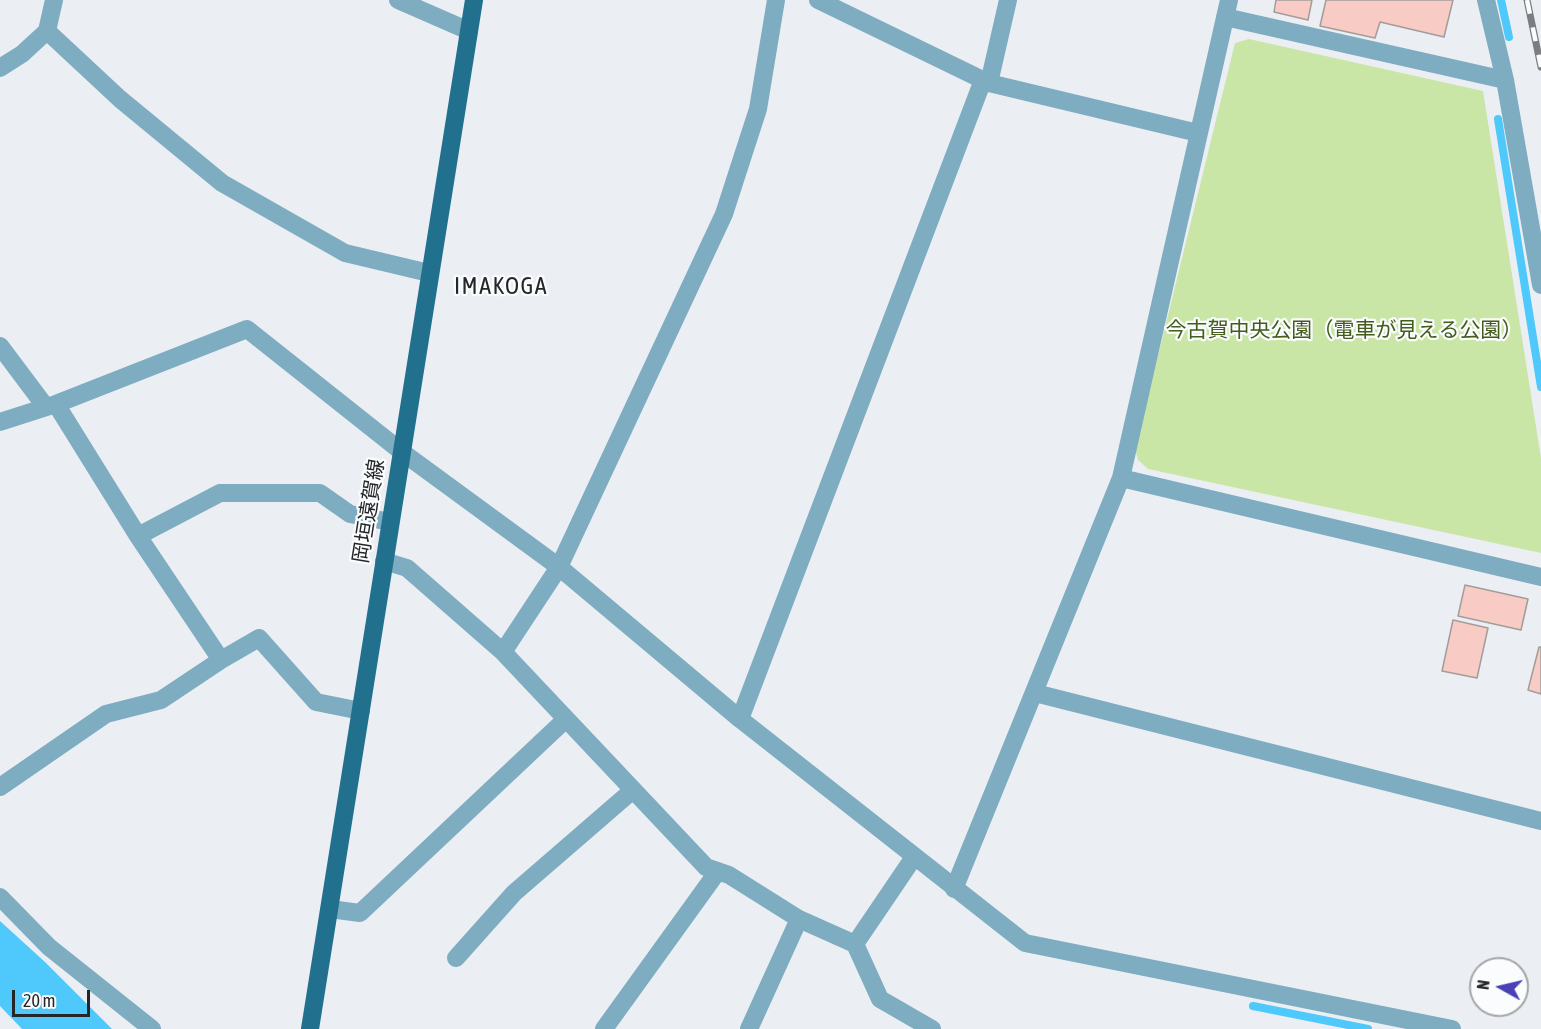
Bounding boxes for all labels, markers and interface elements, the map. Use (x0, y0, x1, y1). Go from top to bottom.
district label: IMAKOGA (454, 272, 548, 300)
park label: 今古賀中央公園（電車が見える公園） (1166, 317, 1522, 343)
street label: 岡垣遠賀線 (348, 457, 390, 565)
north arrow (1469, 957, 1529, 1017)
scale bar (15, 978, 93, 1016)
text: N (1474, 979, 1493, 991)
text: 20 m (23, 990, 55, 1011)

